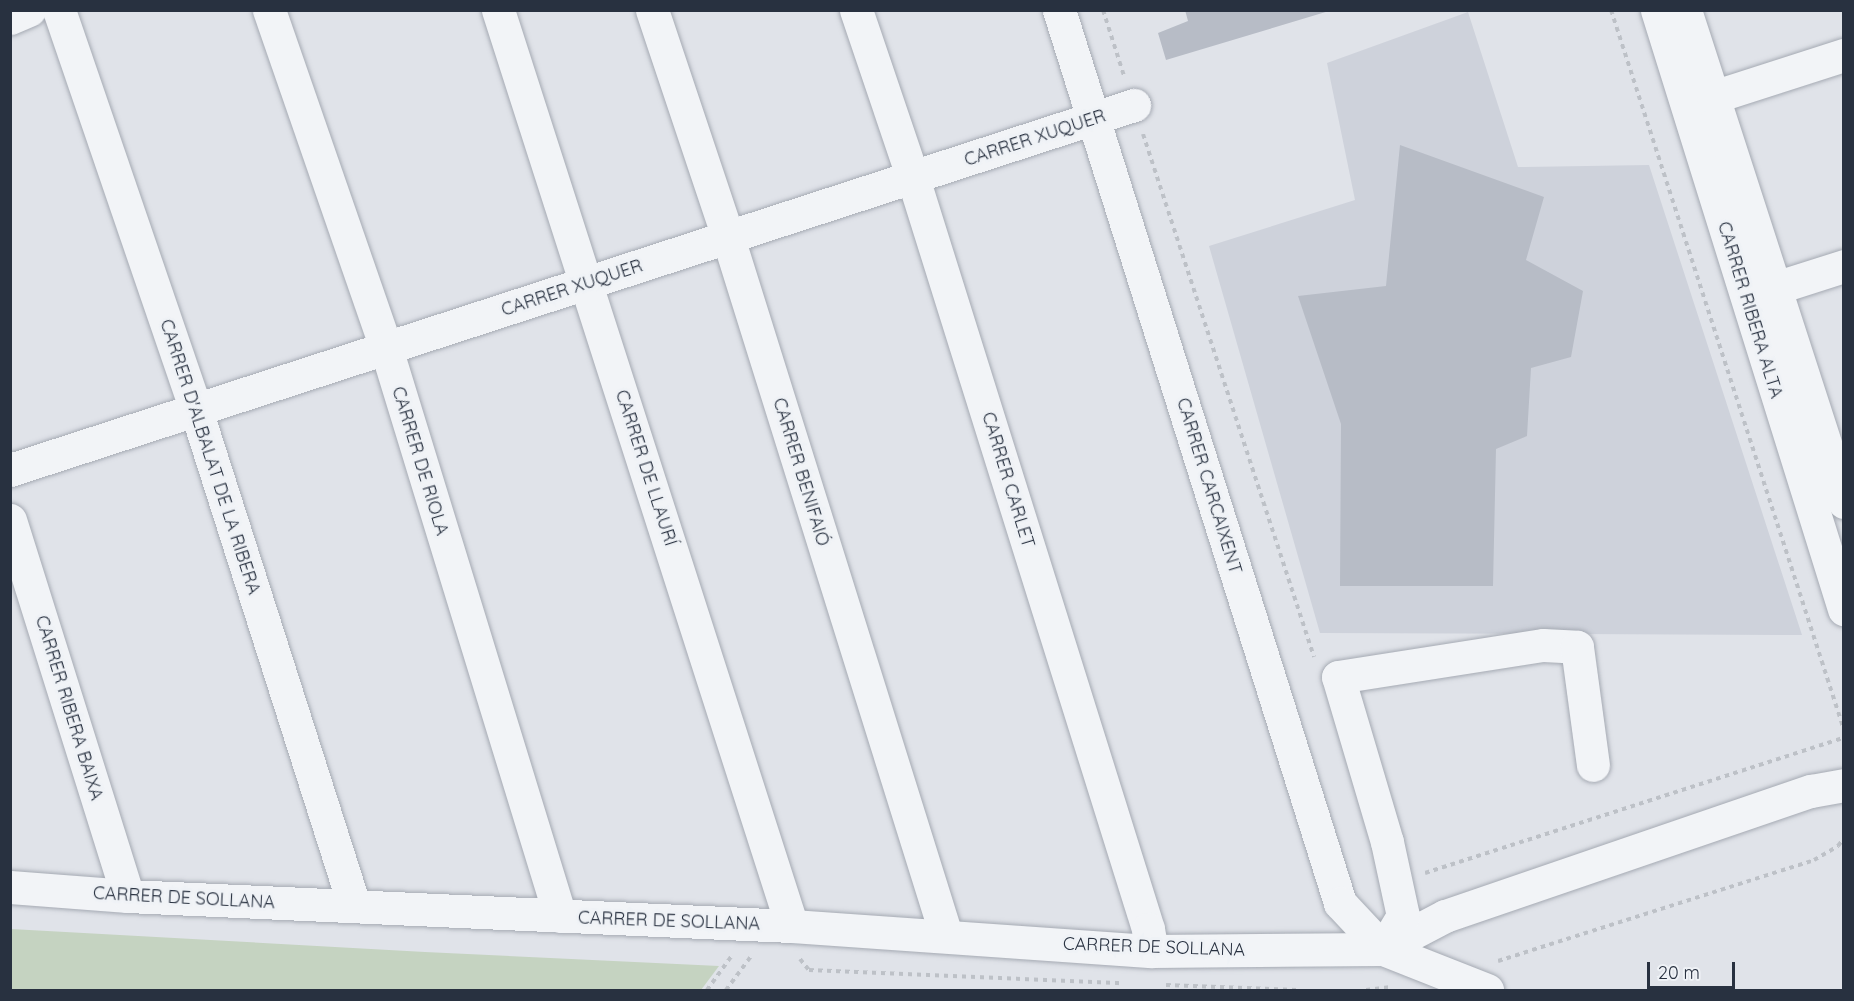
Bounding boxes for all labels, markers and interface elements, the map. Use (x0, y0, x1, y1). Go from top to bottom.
street label: CARRER XUQUER (962, 105, 1108, 171)
street label: CARRER RIBERA ALTA (1713, 219, 1787, 401)
street label: CARRER XUQUER (499, 255, 645, 321)
street label: CARRER D'ALBALAT DE LA RIBERA (155, 317, 265, 597)
street label: CARRER DE RIOLA (387, 384, 453, 538)
street label: CARRER DE LLAURÍ (611, 387, 681, 549)
street label: CARRER BENIFAIÓ (768, 395, 834, 549)
street label: CARRER CARCAIXENT (1172, 395, 1246, 577)
street label: CARRER CARLET (977, 409, 1039, 551)
street label: CARRER RIBERA BAIXA (31, 613, 107, 803)
street label: CARRER DE SOLLANA (92, 882, 276, 914)
street label: CARRER DE SOLLANA (578, 907, 760, 935)
street label: CARRER DE SOLLANA (1063, 933, 1245, 961)
scale bar (1650, 950, 1738, 988)
text: 20 m (1658, 961, 1700, 984)

